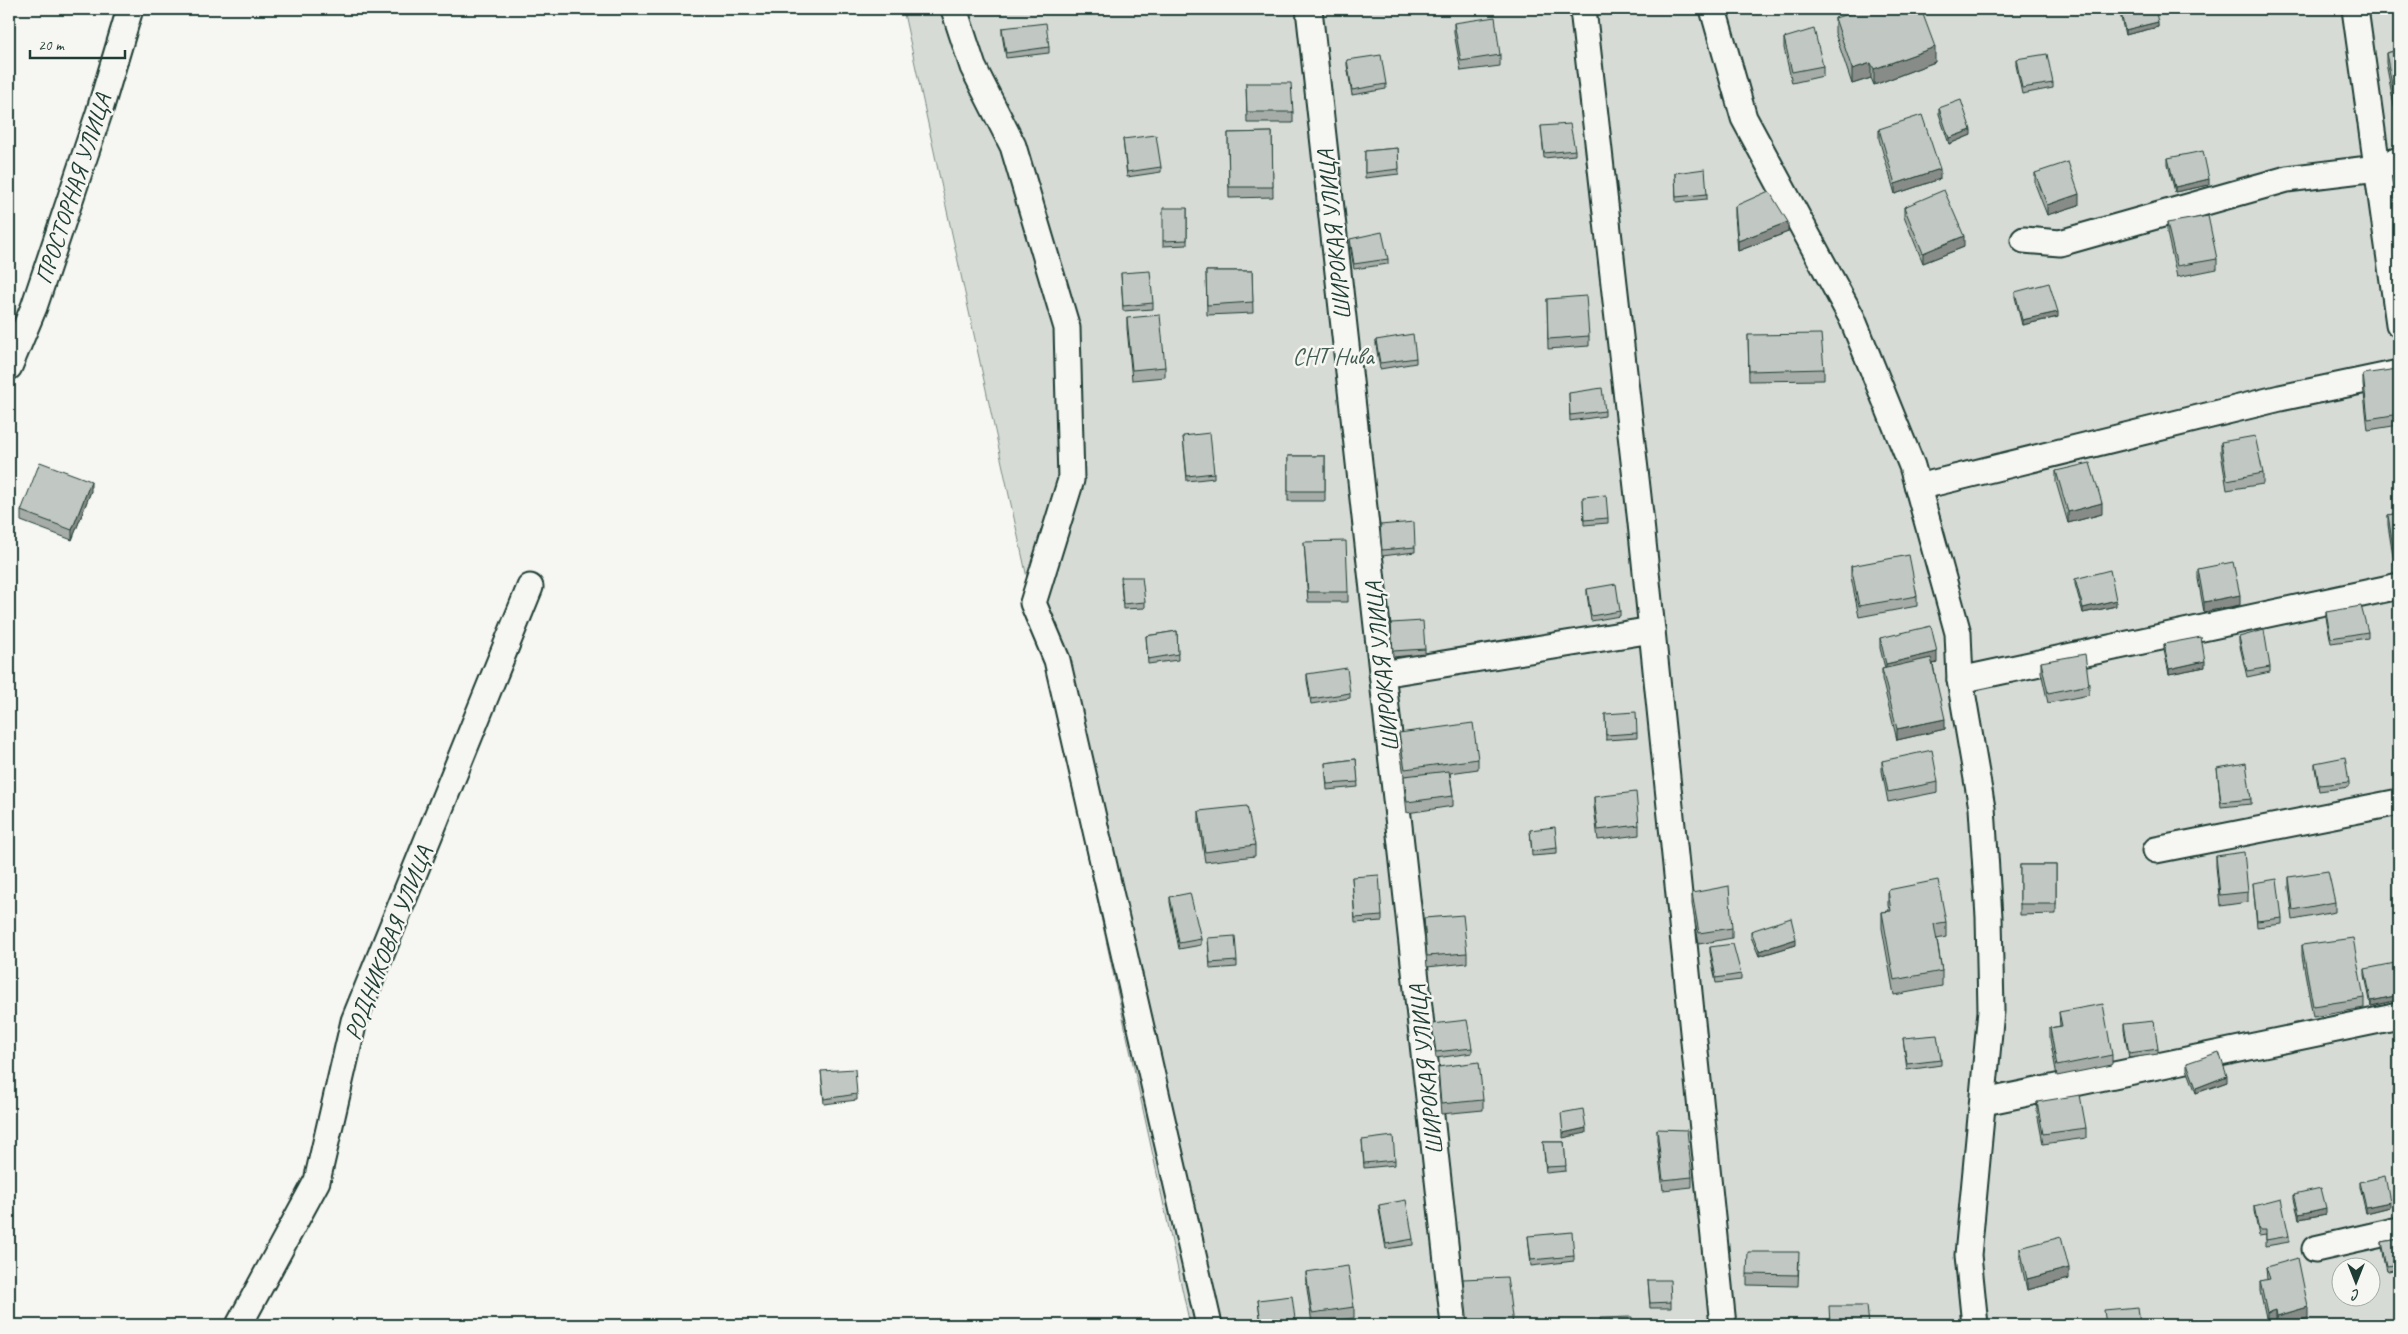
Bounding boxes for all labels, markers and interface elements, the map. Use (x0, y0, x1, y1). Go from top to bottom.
scale bar (30, 28, 125, 60)
text: 20 m (38, 36, 65, 55)
street label: ПРОСТОРНАЯ УЛИЦА (28, 89, 118, 288)
street label: ШИРОКАЯ УЛИЦА (1310, 148, 1358, 321)
park label: СНТ Нива (1292, 341, 1375, 371)
street label: ШИРОКАЯ УЛИЦА (1358, 580, 1406, 753)
street label: РОДНИКОВАЯ УЛИЦА (337, 841, 439, 1044)
street label: ШИРОКАЯ УЛИЦА (1402, 983, 1450, 1156)
north arrow (2330, 1256, 2380, 1306)
text: С (2350, 1286, 2359, 1303)

